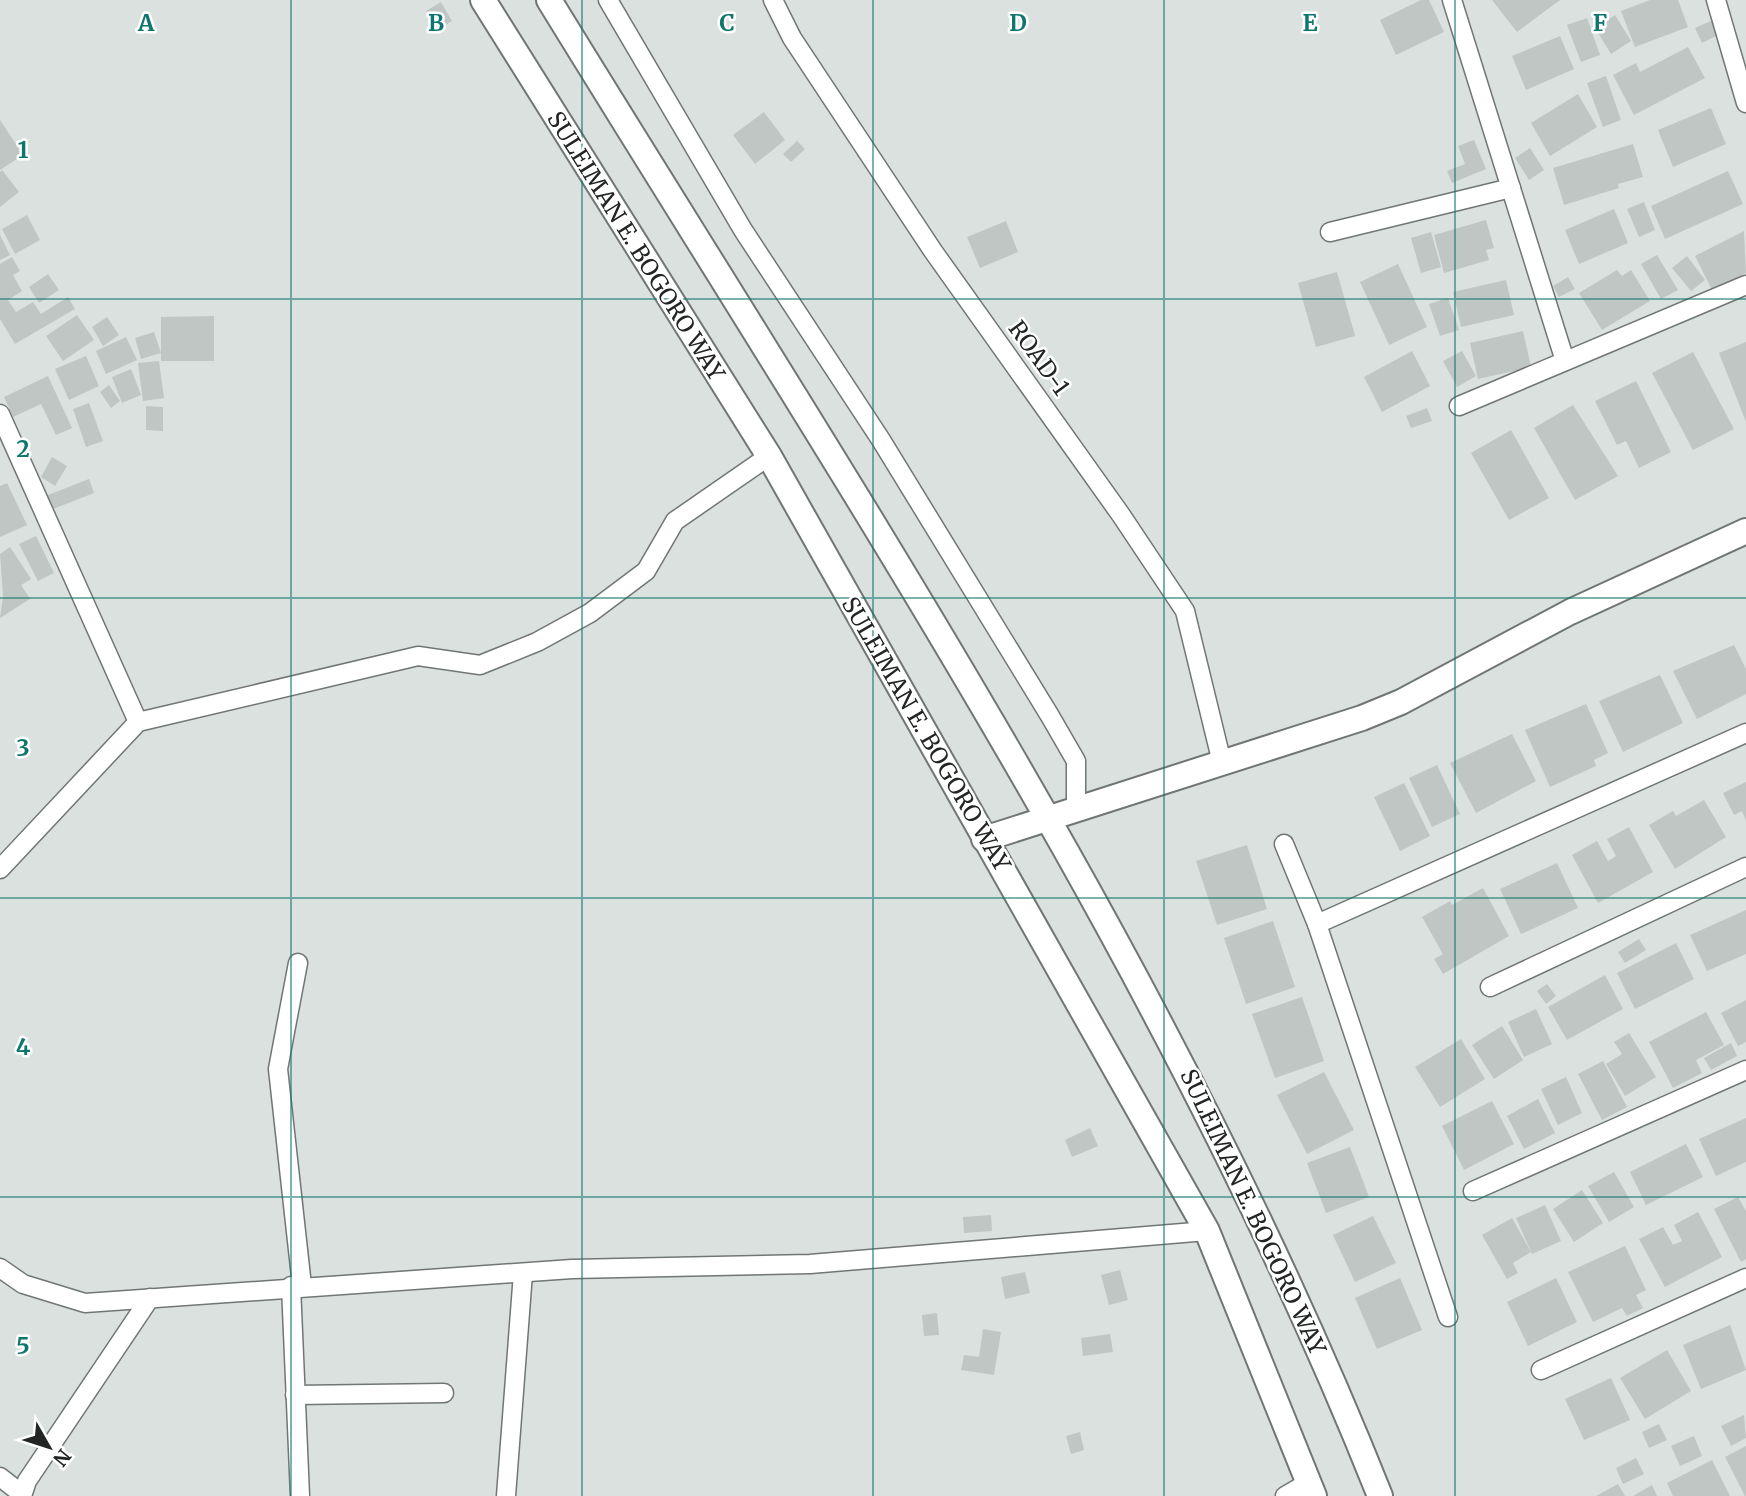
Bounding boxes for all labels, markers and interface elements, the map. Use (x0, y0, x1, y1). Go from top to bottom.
text: A (137, 8, 155, 37)
text: B (428, 8, 444, 37)
text: C (719, 8, 735, 37)
text: D (1009, 8, 1027, 37)
text: E (1302, 8, 1318, 37)
text: F (1593, 8, 1607, 37)
street label: SULEIMAN E. BOGORO WAY (541, 106, 732, 387)
text: 1 (18, 135, 29, 164)
street label: ROAD-1 (1003, 315, 1076, 401)
text: 2 (16, 434, 30, 463)
street label: SULEIMAN E. BOGORO WAY (836, 591, 1018, 877)
text: 3 (16, 733, 30, 762)
text: 4 (16, 1032, 31, 1061)
street label: SULEIMAN E. BOGORO WAY (1174, 1064, 1333, 1360)
text: 5 (16, 1331, 30, 1360)
north arrow (14, 1412, 84, 1482)
text: N (48, 1444, 76, 1471)

